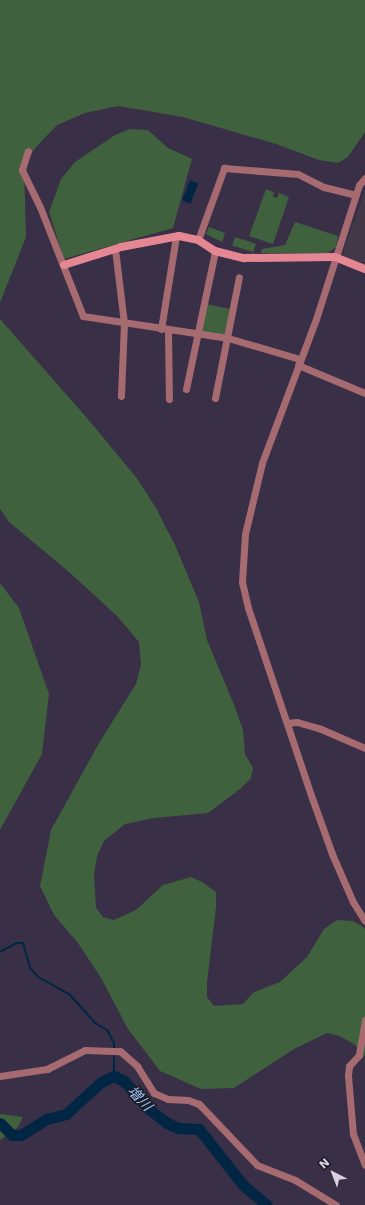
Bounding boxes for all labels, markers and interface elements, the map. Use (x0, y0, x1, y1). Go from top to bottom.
water label: 増川 (124, 1082, 156, 1114)
north arrow (313, 1153, 353, 1193)
text: N (317, 1156, 332, 1172)

